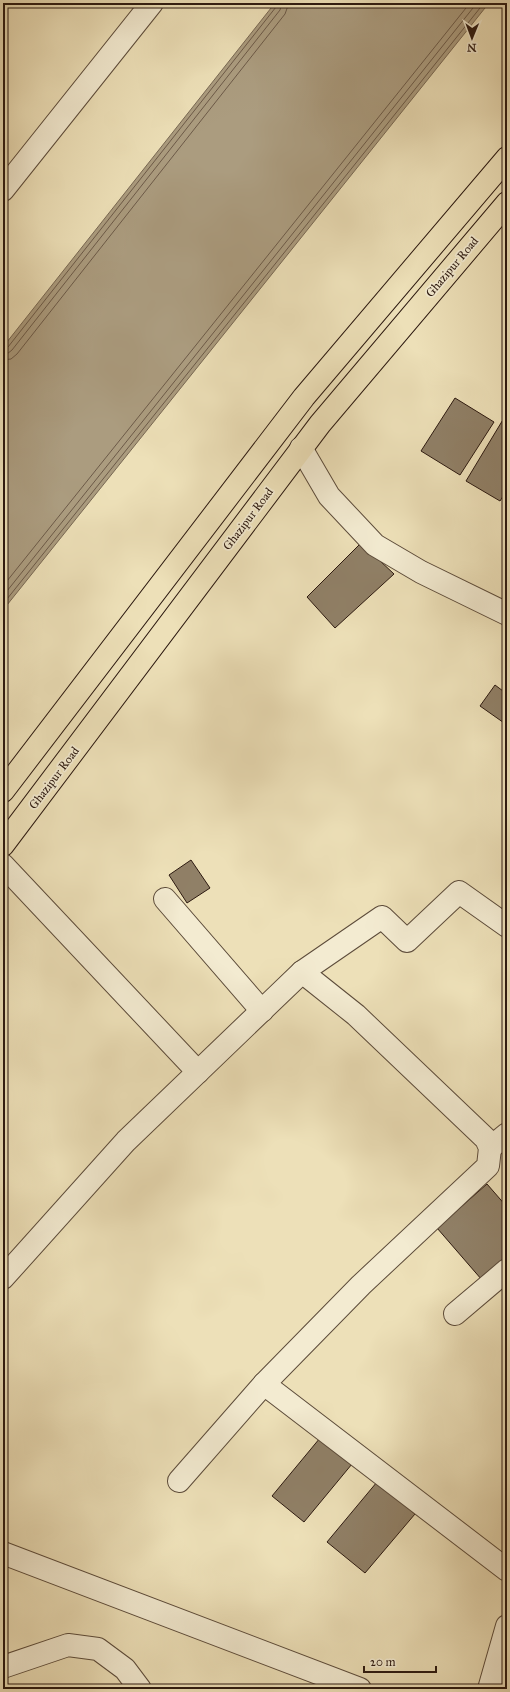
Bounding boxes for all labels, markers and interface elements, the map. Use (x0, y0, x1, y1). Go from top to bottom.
north arrow (452, 18, 492, 58)
text: N (466, 41, 477, 54)
street label: Ghazipur Road (423, 234, 481, 300)
street label: Ghazipur Road (220, 485, 276, 553)
street label: Ghazipur Road (26, 744, 82, 812)
scale bar (364, 1648, 436, 1674)
text: 20 m (370, 1655, 396, 1669)

